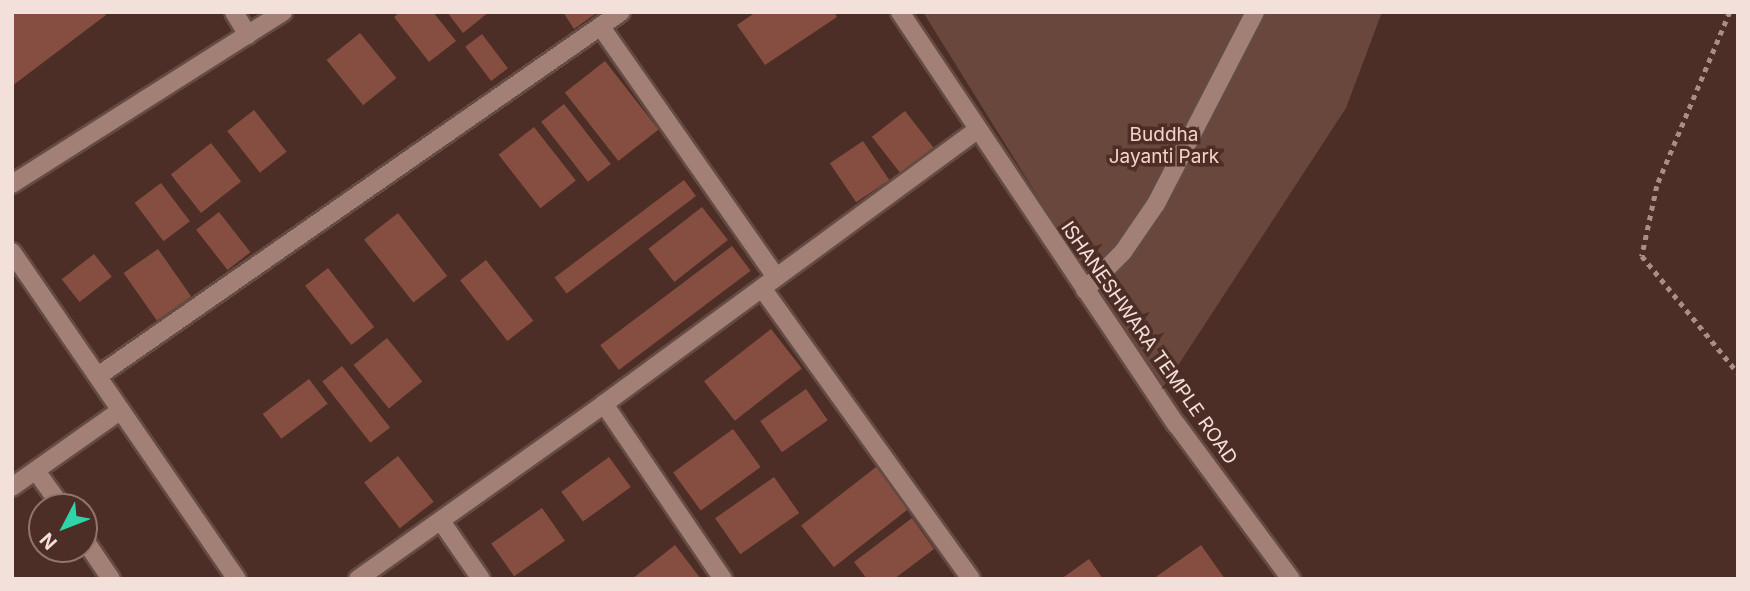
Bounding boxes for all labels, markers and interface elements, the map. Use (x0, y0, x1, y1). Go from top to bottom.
park label: Buddha Jayanti Park (1109, 124, 1219, 168)
street label: ISHANESHWARA TEMPLE ROAD (1056, 217, 1242, 469)
north arrow (28, 493, 98, 563)
text: N (35, 528, 62, 554)

